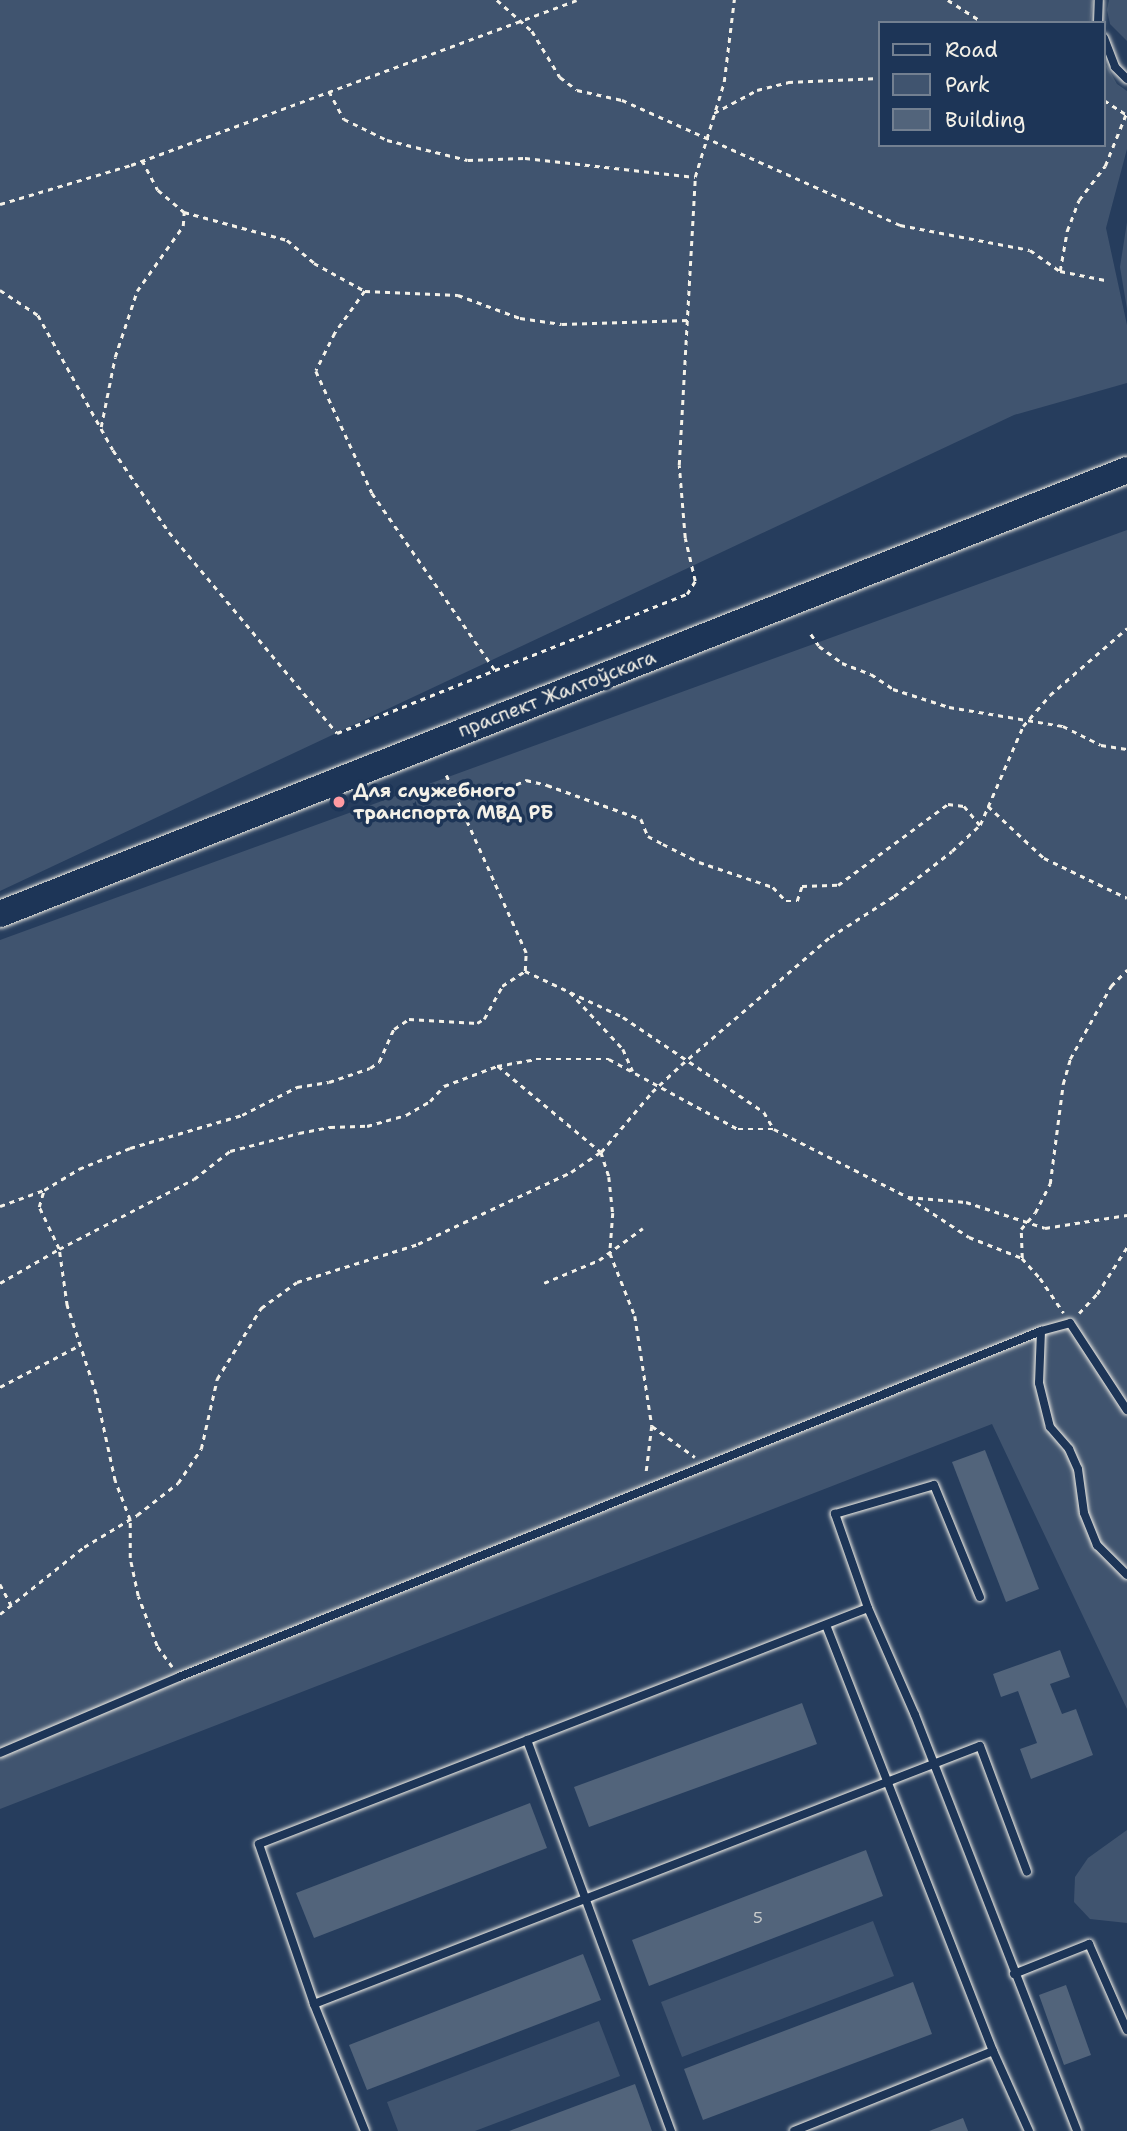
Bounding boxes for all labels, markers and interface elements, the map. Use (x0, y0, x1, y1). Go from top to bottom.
legend (878, 21, 1106, 147)
text: Road (945, 36, 998, 64)
text: Park (945, 71, 990, 99)
text: Building (945, 106, 1025, 134)
street label: праспект Жалтоўскага (455, 646, 659, 742)
place label: Для служебного транспорта МВД РБ (353, 780, 553, 824)
marker: Для служебного транспорта МВД РБ (331, 794, 347, 810)
house number: 5 (753, 1908, 763, 1928)

